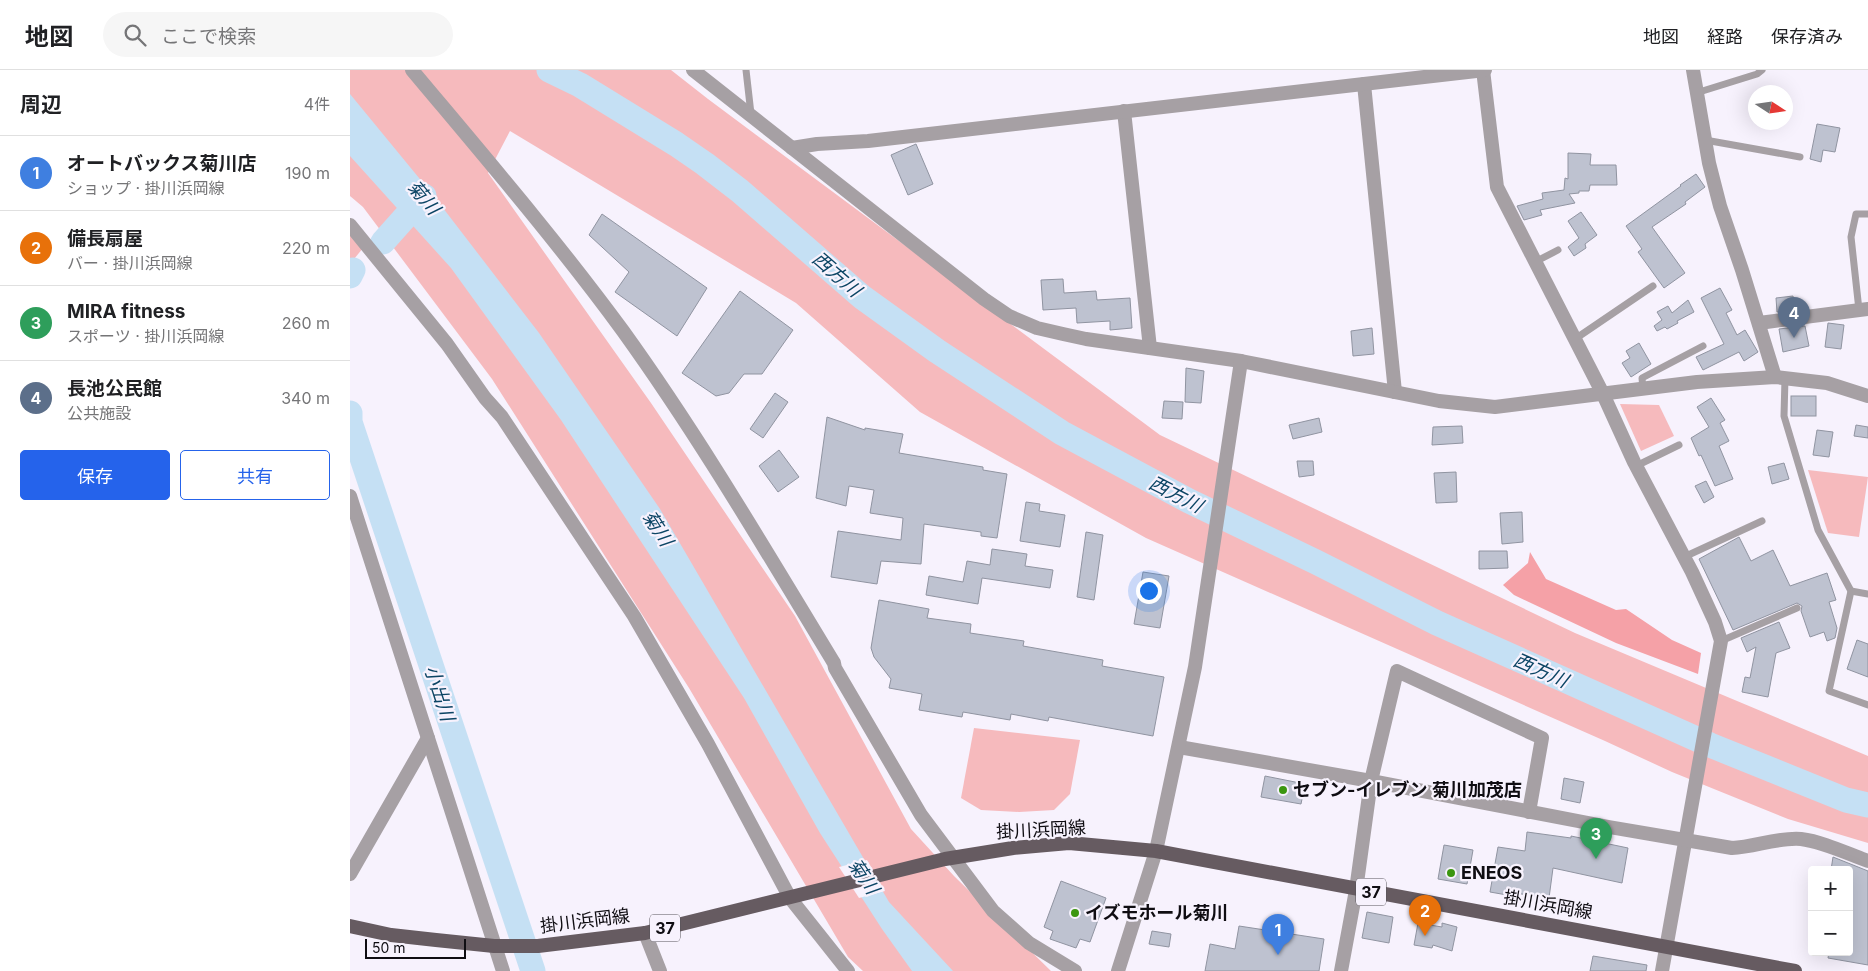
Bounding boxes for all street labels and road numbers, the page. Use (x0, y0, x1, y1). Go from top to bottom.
street label: 掛川浜岡線 (995, 817, 1086, 842)
road number: 37 (1356, 879, 1386, 906)
street label: 掛川浜岡線 (1502, 886, 1594, 923)
street label: 掛川浜岡線 (539, 905, 631, 936)
road number: 37 (650, 914, 680, 941)

